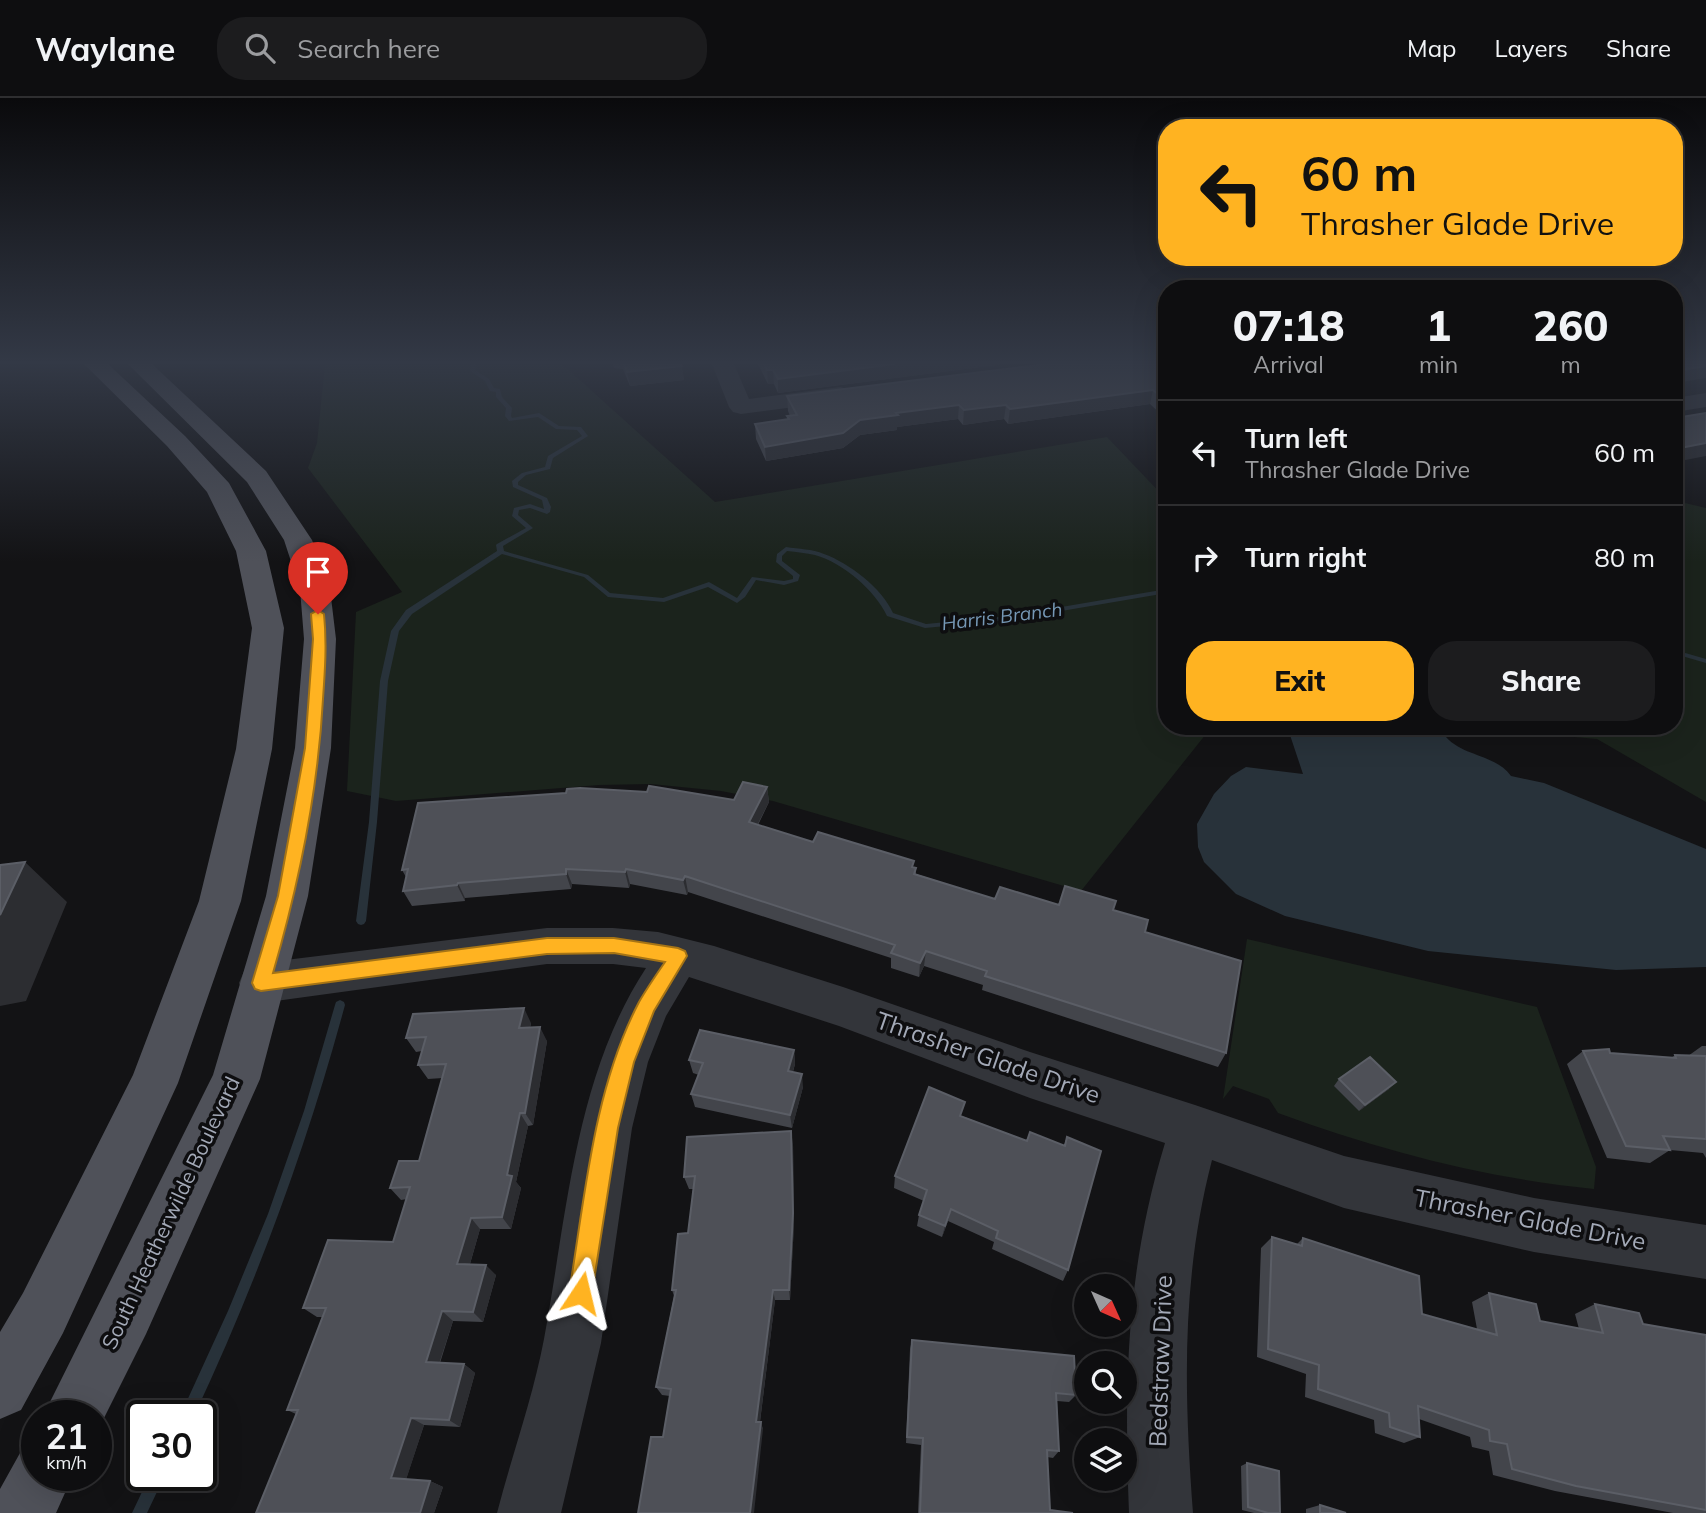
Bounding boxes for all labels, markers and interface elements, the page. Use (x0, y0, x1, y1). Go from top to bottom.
search box (217, 17, 707, 80)
text: Waylane (35, 28, 175, 69)
icon: search (241, 29, 279, 67)
text: Search here (297, 32, 440, 65)
text: Map (1407, 33, 1456, 63)
text: Layers (1494, 33, 1568, 63)
text: Share (1606, 33, 1671, 63)
text: 60 m (1301, 142, 1417, 203)
icon: left (1186, 147, 1277, 238)
text: Thrasher Glade Drive (1301, 203, 1614, 243)
text: 07:18 (1233, 299, 1344, 352)
text: 1 (1426, 299, 1451, 352)
text: 260 (1533, 299, 1608, 352)
text: Arrival (1253, 350, 1324, 379)
text: min (1419, 350, 1458, 379)
text: m (1560, 350, 1581, 379)
text: Turn left (1245, 422, 1347, 455)
icon: left (1186, 434, 1224, 472)
text: 60 m (1594, 436, 1655, 469)
text: Thrasher Glade Drive (1245, 455, 1470, 484)
icon: right (1186, 539, 1224, 577)
text: Turn right (1245, 541, 1366, 574)
text: 80 m (1594, 541, 1655, 574)
pin (288, 542, 348, 614)
icon: arrive (299, 553, 337, 591)
water label: Harris Branch (940, 597, 1064, 635)
button: Exit (1186, 641, 1414, 721)
button: Share (1428, 641, 1655, 721)
street label: Thrasher Glade Drive (872, 1005, 1104, 1109)
street label: South Heatherwilde Boulevard (95, 1072, 245, 1353)
street label: Thrasher Glade Drive (1412, 1182, 1648, 1256)
position arrow (544, 1256, 618, 1330)
north arrow (1074, 1274, 1138, 1337)
map controls (1074, 1274, 1137, 1491)
street label: Bedstraw Drive (1142, 1275, 1178, 1447)
button: search (1074, 1351, 1137, 1414)
speed limit sign: 30 (126, 1400, 217, 1491)
text: 21 (45, 1414, 88, 1458)
button: layers (1074, 1428, 1137, 1491)
text: km/h (46, 1451, 87, 1474)

